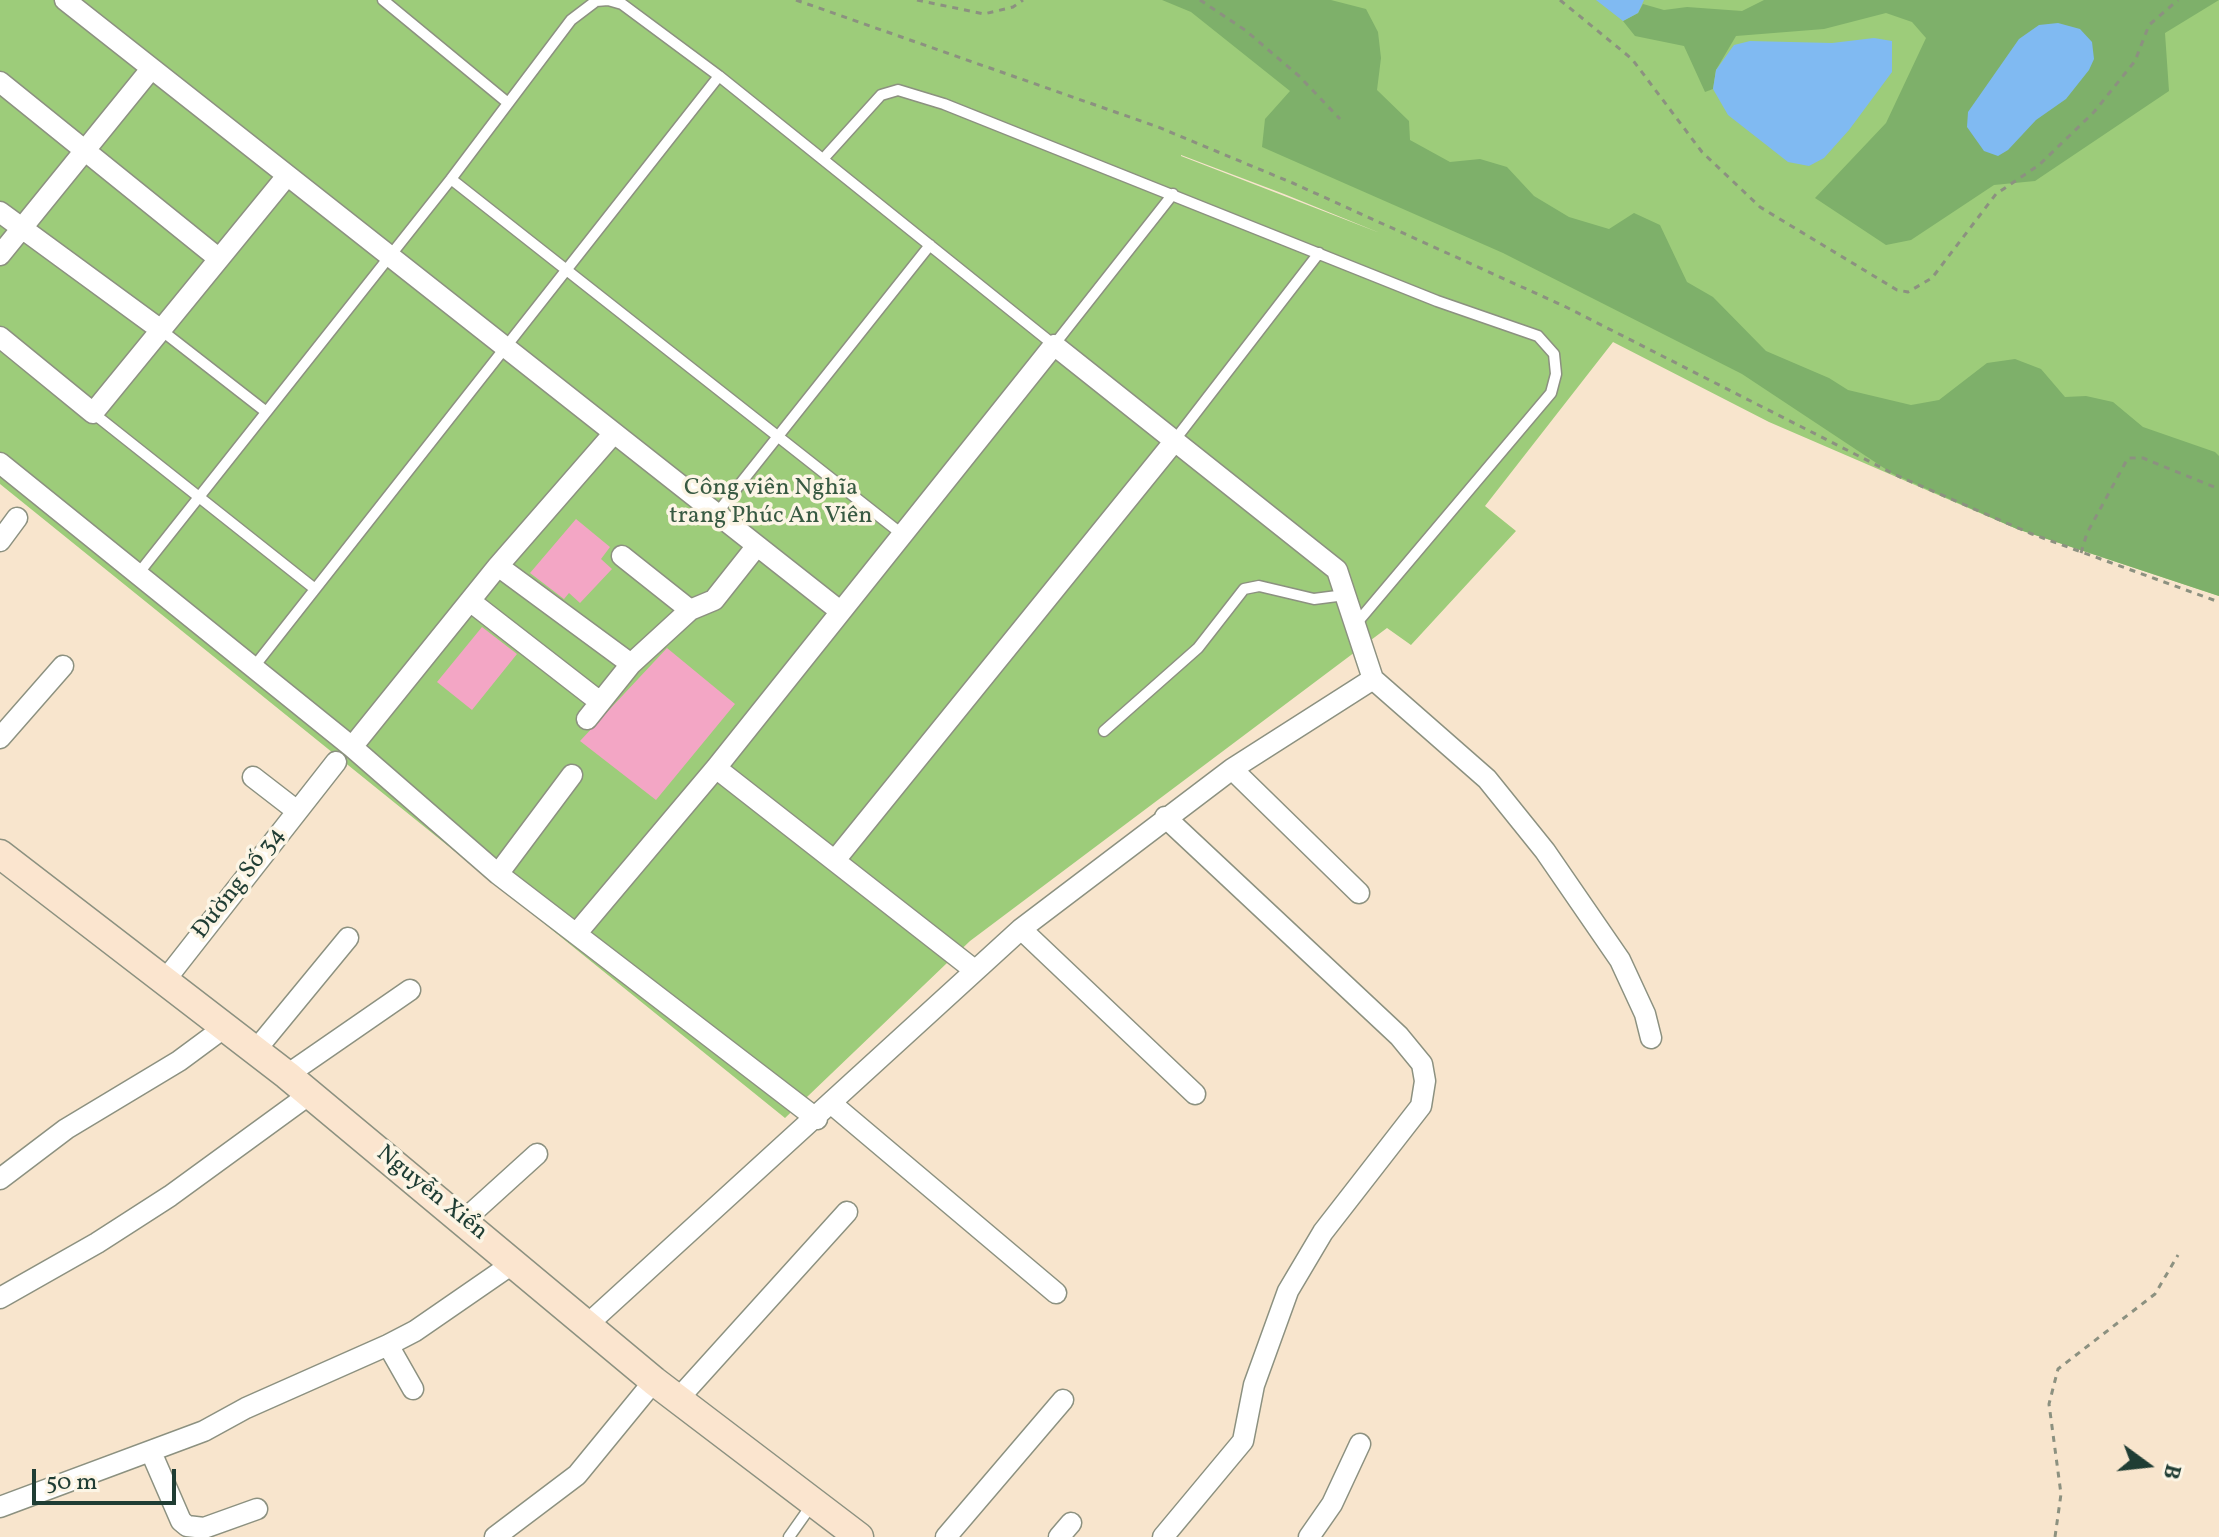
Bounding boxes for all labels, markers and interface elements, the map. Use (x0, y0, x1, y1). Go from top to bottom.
park label: Công viên Nghĩa trang Phúc An Viên (669, 476, 873, 532)
street label: Đường Số 34 (187, 822, 293, 946)
street label: Nguyễn Xiển (369, 1140, 493, 1248)
north arrow (2107, 1425, 2187, 1505)
scale bar (36, 1453, 180, 1503)
text: B (2154, 1460, 2188, 1482)
text: 50 m (46, 1466, 98, 1500)

